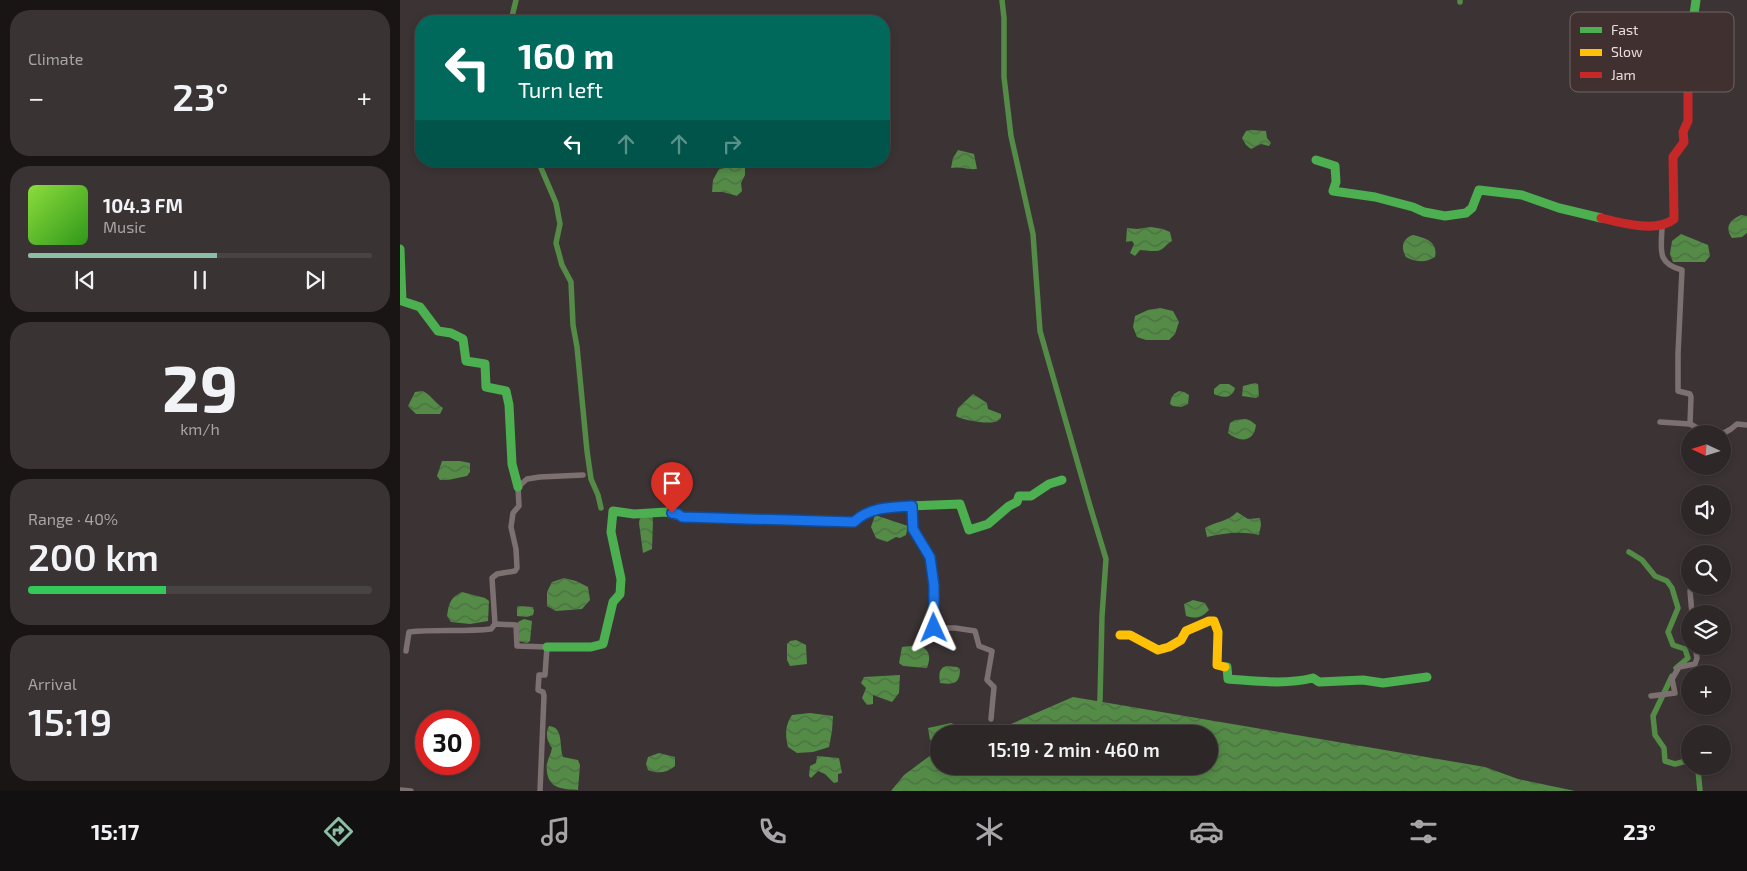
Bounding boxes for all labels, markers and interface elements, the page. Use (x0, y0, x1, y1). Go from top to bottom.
legend (1570, 12, 1734, 92)
text: Fast (1611, 21, 1638, 38)
text: 160 m (518, 34, 614, 76)
icon: left (435, 35, 500, 100)
text: Slow (1611, 43, 1643, 60)
text: Climate (28, 49, 83, 68)
text: Jam (1611, 66, 1636, 83)
text: 23° (172, 73, 229, 119)
text: Turn left (518, 76, 603, 102)
text: − (28, 80, 44, 114)
text: + (357, 80, 372, 114)
icon: left (559, 130, 587, 158)
icon: ahead (612, 130, 640, 158)
icon: ahead (665, 130, 693, 158)
icon: right (718, 130, 746, 158)
text: 104.3 FM (103, 194, 183, 217)
text: Music (103, 217, 146, 236)
icon: previous (71, 266, 99, 294)
icon: pause (186, 266, 214, 294)
icon: next (301, 266, 329, 294)
text: 29 (162, 347, 238, 425)
text: km/h (180, 419, 220, 438)
north arrow (1681, 425, 1731, 475)
map controls (1681, 425, 1731, 775)
pin (651, 462, 693, 513)
icon: arrive (658, 469, 686, 497)
button: sound (1681, 485, 1731, 535)
text: Range · 40% (28, 509, 118, 528)
text: 200 km (28, 533, 159, 579)
button: search (1681, 545, 1731, 595)
position arrow (907, 601, 959, 653)
button: layers (1681, 605, 1731, 655)
button: + (1681, 665, 1731, 715)
text: Arrival (28, 674, 77, 693)
text: 15:19 (28, 698, 112, 744)
speed limit sign: 30 (415, 710, 480, 775)
button: − (1681, 725, 1731, 775)
text: 15:19 · 2 min · 460 m (988, 738, 1160, 761)
icon: directions (321, 814, 356, 849)
icon: music (538, 814, 573, 849)
icon: phone (755, 814, 790, 849)
icon: climate (972, 814, 1007, 849)
icon: car (1189, 814, 1224, 849)
icon: filters (1406, 814, 1441, 849)
text: 15:17 (91, 818, 139, 844)
text: 23° (1623, 818, 1656, 844)

